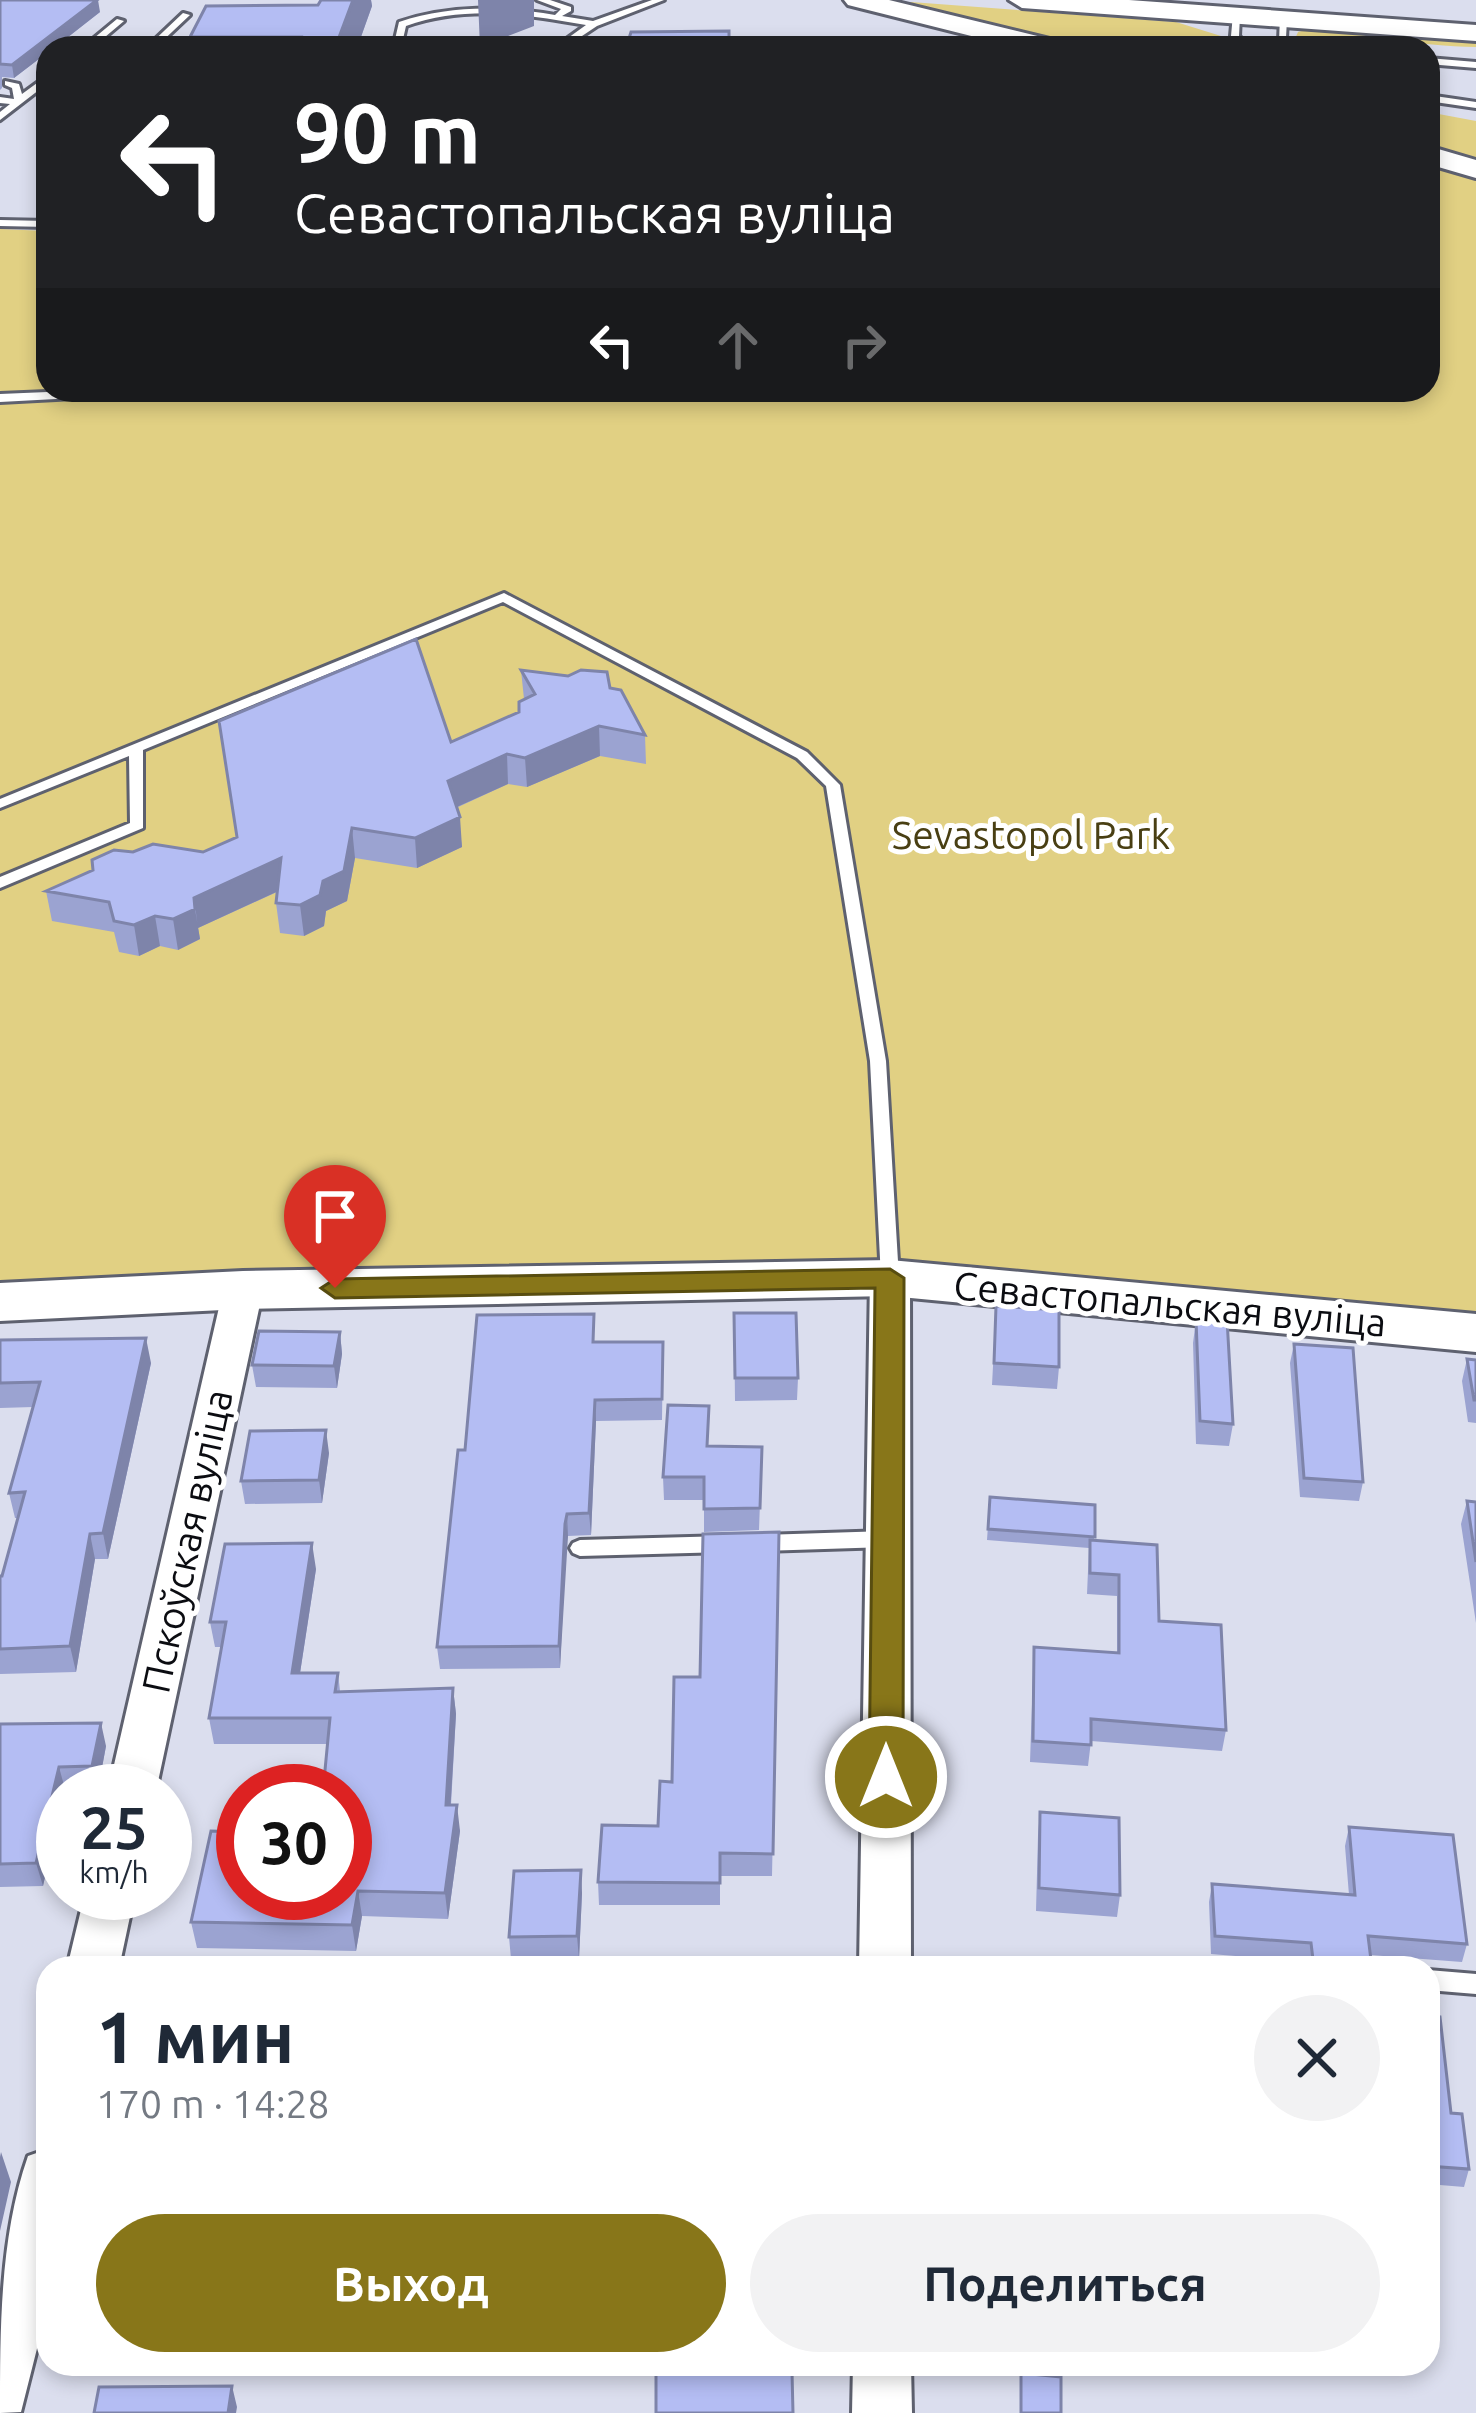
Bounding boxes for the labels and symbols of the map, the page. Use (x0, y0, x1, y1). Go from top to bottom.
park label: Sevastopol Park (892, 813, 1170, 856)
pin (284, 1165, 386, 1288)
street label: Севастопальская вуліца (952, 1263, 1388, 1344)
street label: Пскоўская вуліца (133, 1385, 240, 1696)
position arrow (823, 1714, 949, 1840)
speed limit sign: 30 (216, 1764, 372, 1920)

